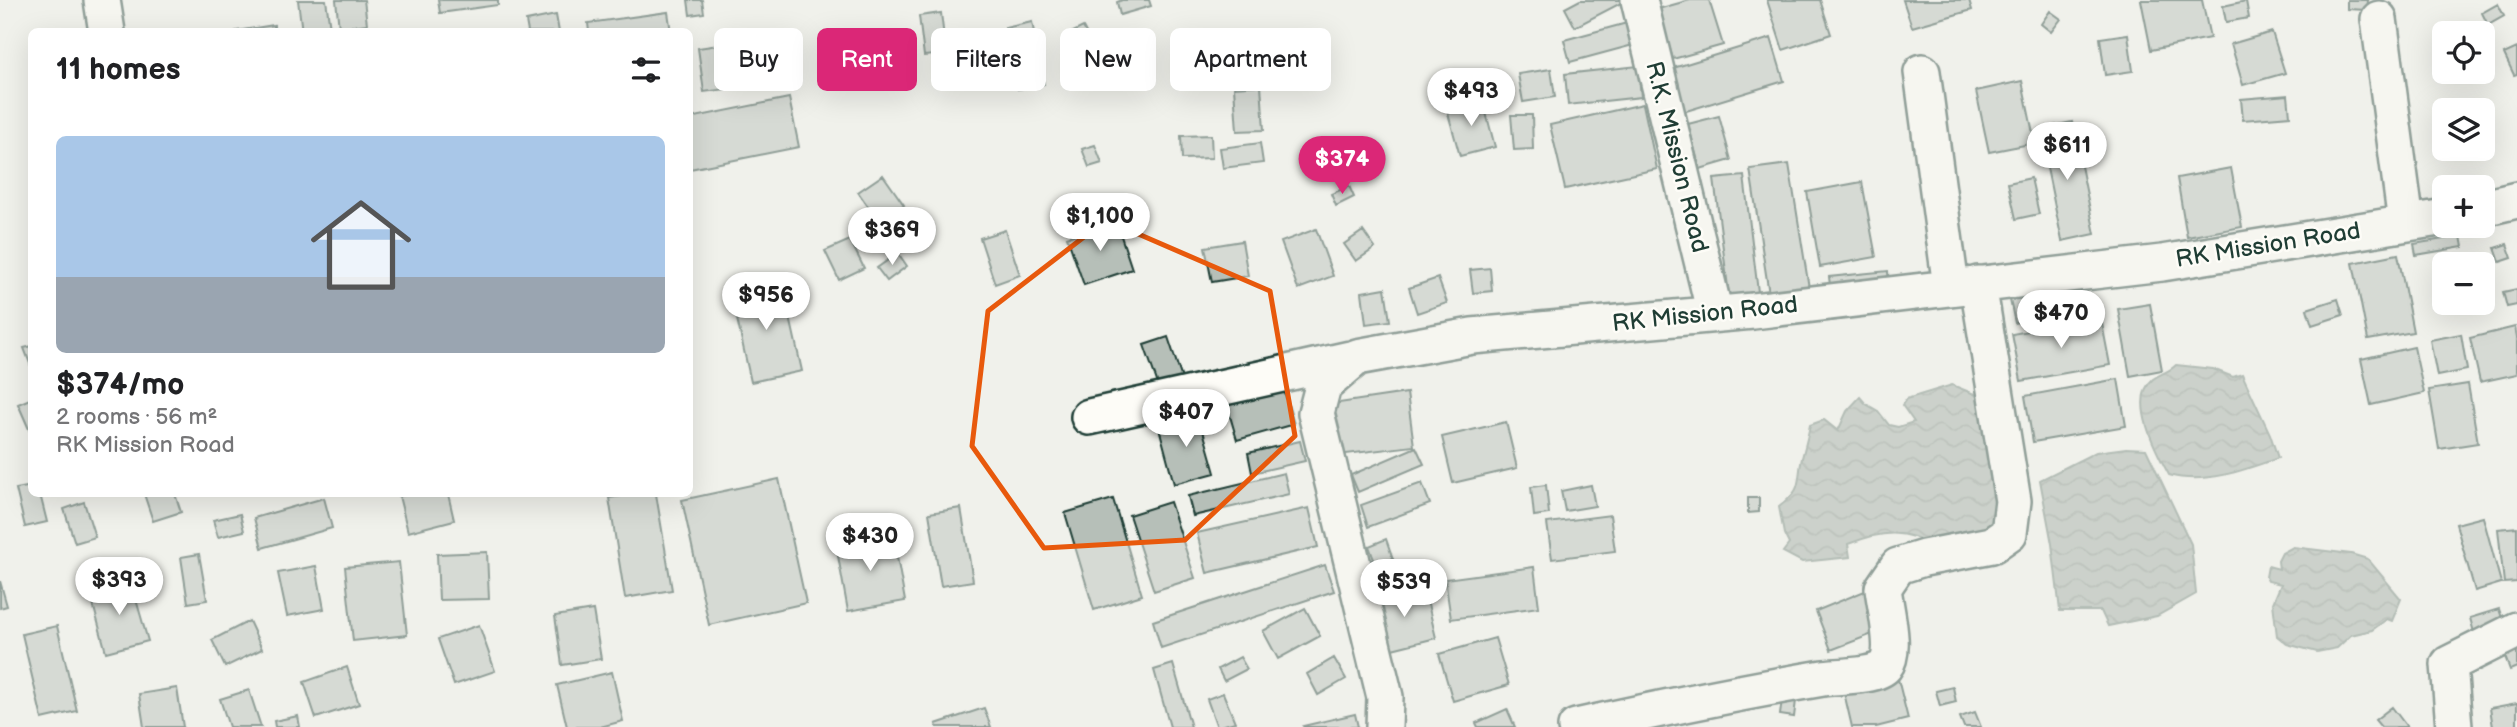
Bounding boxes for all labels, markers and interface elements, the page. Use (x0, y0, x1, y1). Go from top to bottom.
map controls (2432, 21, 2495, 315)
button: locate (2432, 21, 2495, 84)
chip: Buy (714, 28, 803, 91)
chip: Rent (817, 28, 917, 91)
chip: Filters (931, 28, 1046, 91)
chip: New (1060, 28, 1156, 91)
chip: Apartment (1170, 28, 1331, 91)
icon: filters (627, 51, 665, 89)
text: 11 homes (56, 52, 180, 88)
street label: R.K. Mission Road (1639, 58, 1715, 256)
pin: $493 (1430, 68, 1512, 128)
text: $493 (1443, 77, 1499, 105)
button: layers (2432, 98, 2495, 161)
pin: $611 (2026, 122, 2108, 182)
text: $611 (2043, 131, 2091, 159)
pin: $374 (1301, 136, 1383, 196)
text: $374 (1315, 145, 1369, 173)
button: + (2432, 175, 2495, 238)
icon: home (298, 182, 424, 308)
pin: $1,100 (1043, 194, 1157, 253)
text: $1,100 (1066, 202, 1134, 230)
pin: $369 (851, 208, 933, 267)
text: $369 (864, 216, 920, 244)
street label: RK Mission Road (2174, 216, 2362, 274)
button: − (2432, 252, 2495, 315)
pin: $956 (725, 272, 807, 332)
text: $956 (738, 281, 794, 309)
street label: RK Mission Road (1611, 290, 1799, 338)
pin: $470 (2020, 290, 2102, 350)
text: $470 (2033, 299, 2089, 327)
text: $374/mo (56, 367, 184, 403)
pin: $407 (1145, 390, 1227, 449)
text: $407 (1158, 398, 1214, 426)
text: 2 rooms · 56 m² (56, 403, 218, 431)
text: RK Mission Road (56, 431, 235, 459)
pin: $430 (829, 514, 911, 573)
text: $430 (842, 522, 898, 550)
pin: $393 (78, 558, 160, 617)
pin: $539 (1363, 560, 1445, 619)
text: $393 (91, 566, 147, 594)
text: $539 (1376, 568, 1432, 596)

